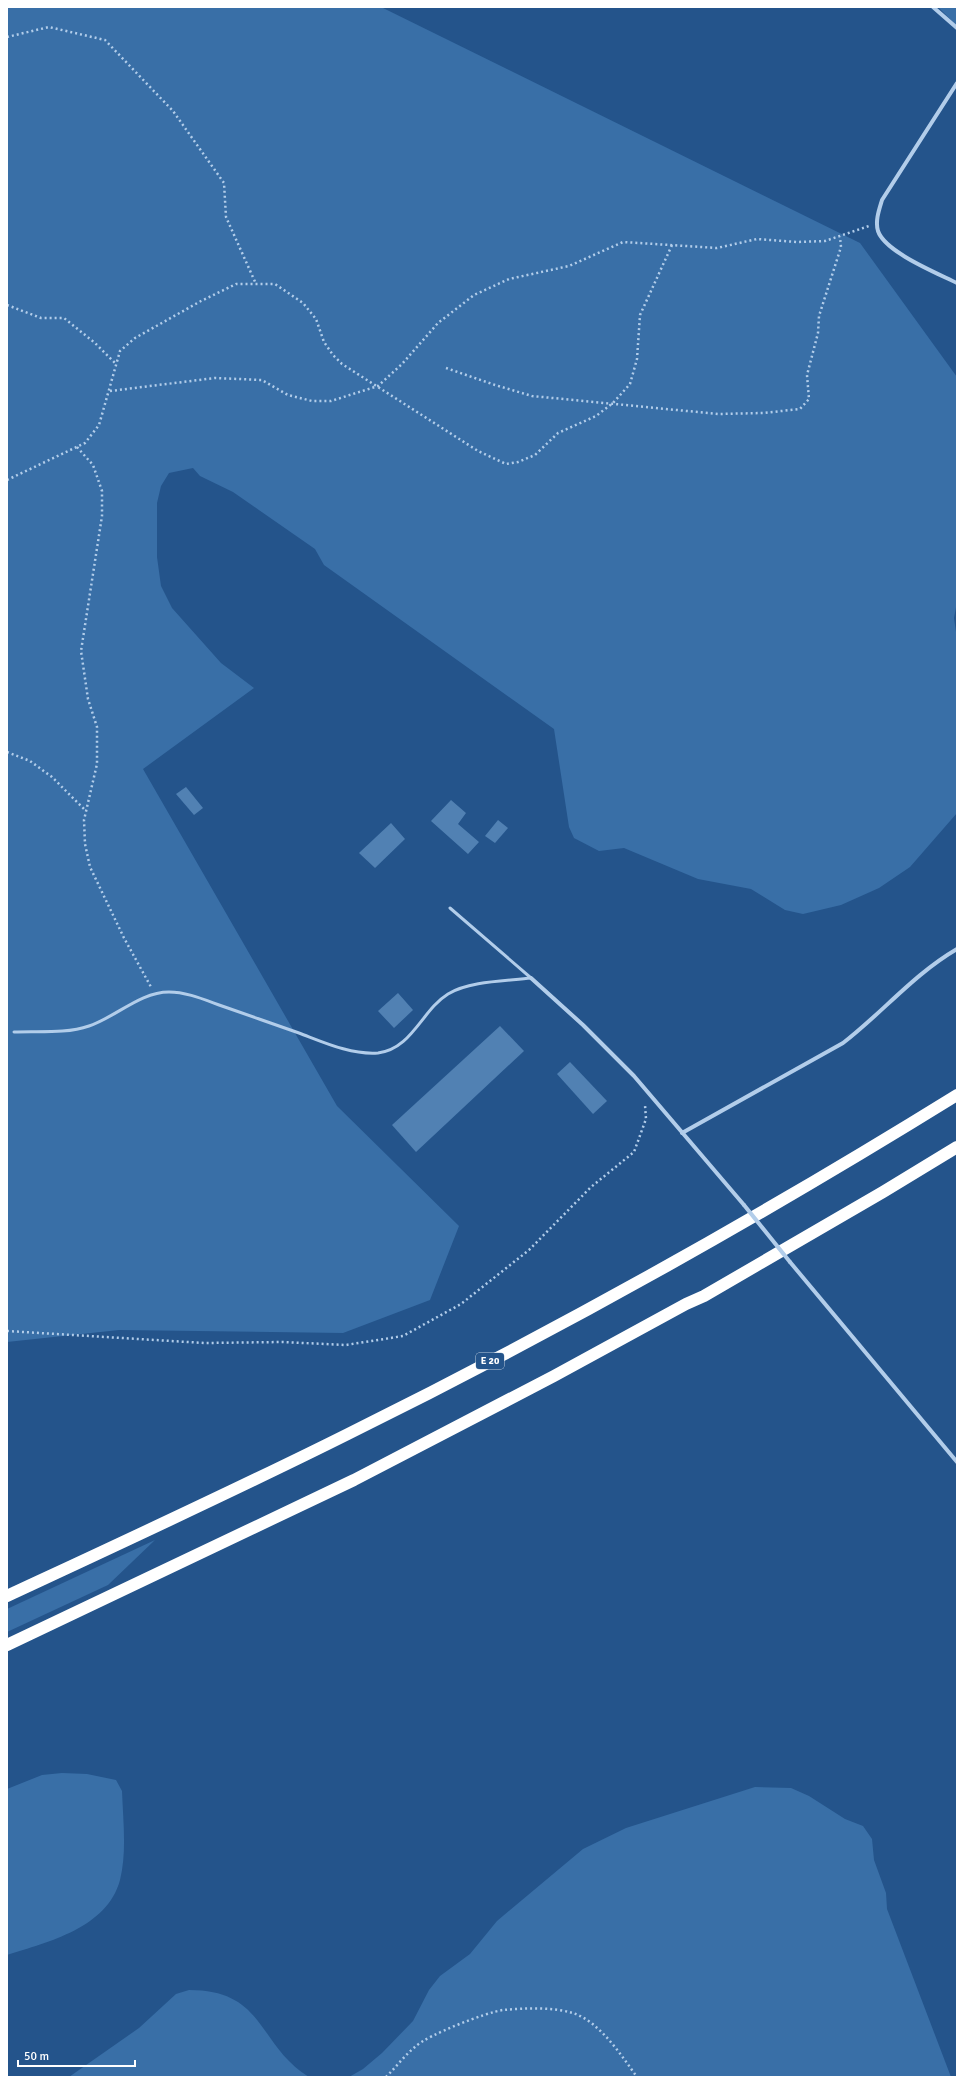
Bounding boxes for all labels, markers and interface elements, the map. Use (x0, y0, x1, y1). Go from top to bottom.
road number: E 20 (476, 1353, 504, 1369)
scale bar (18, 2042, 135, 2068)
text: 50 m (24, 2049, 49, 2064)

